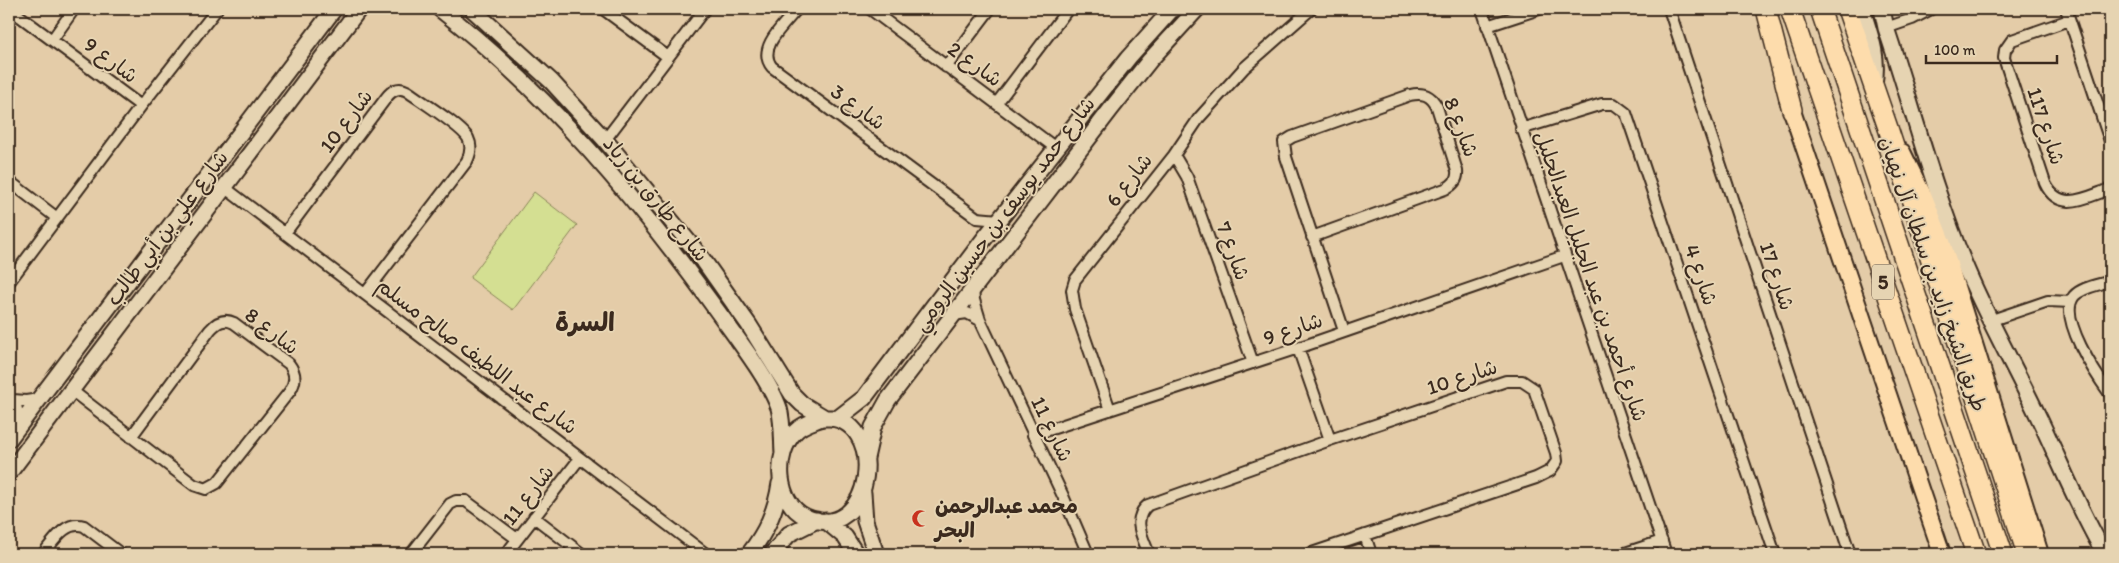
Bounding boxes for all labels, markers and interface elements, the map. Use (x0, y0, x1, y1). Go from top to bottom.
street label: شارع 9 (78, 31, 143, 90)
scale bar (1926, 32, 2058, 64)
street label: شارع 2 (941, 35, 1007, 94)
text: 100 m (1934, 41, 1976, 59)
street label: شارع 3 (824, 78, 891, 137)
street label: شارع 10 (314, 84, 380, 159)
street label: شارع 117 (2019, 84, 2071, 169)
street label: شارع حمد يوسف بن حسين الرومي (907, 91, 1106, 340)
street label: شارع 8 (1436, 94, 1484, 161)
street label: شارع أحمد بن عبد الجليل العبدالجليل (1527, 127, 1653, 426)
street label: شارع طارق بن زياد (596, 131, 715, 268)
street label: طريق الشيخ زايد بن سلطان آل نهيان (1873, 133, 1992, 416)
street label: شارع علي بن أبي طالب (100, 145, 239, 314)
street label: شارع 6 (1100, 148, 1160, 213)
street label: شارع 7 (1209, 218, 1256, 285)
street label: شارع 17 (1752, 239, 1800, 314)
street label: شارع 4 (1677, 241, 1724, 310)
road number: 5 (1872, 264, 1894, 300)
street label: شارع عبد اللطيف صالح مسلم (370, 272, 583, 443)
street label: شارع 8 (238, 302, 304, 362)
district label: السرة (555, 306, 615, 338)
street label: شارع 9 (1260, 307, 1327, 353)
street label: شارع 10 (1423, 353, 1501, 403)
street label: شارع 11 (1023, 392, 1079, 467)
street label: شارع 11 (496, 460, 561, 532)
place label: محمد عبدالرحمن البحر (933, 493, 1078, 543)
mosque icon: محمد عبدالرحمن البحر (911, 508, 931, 528)

